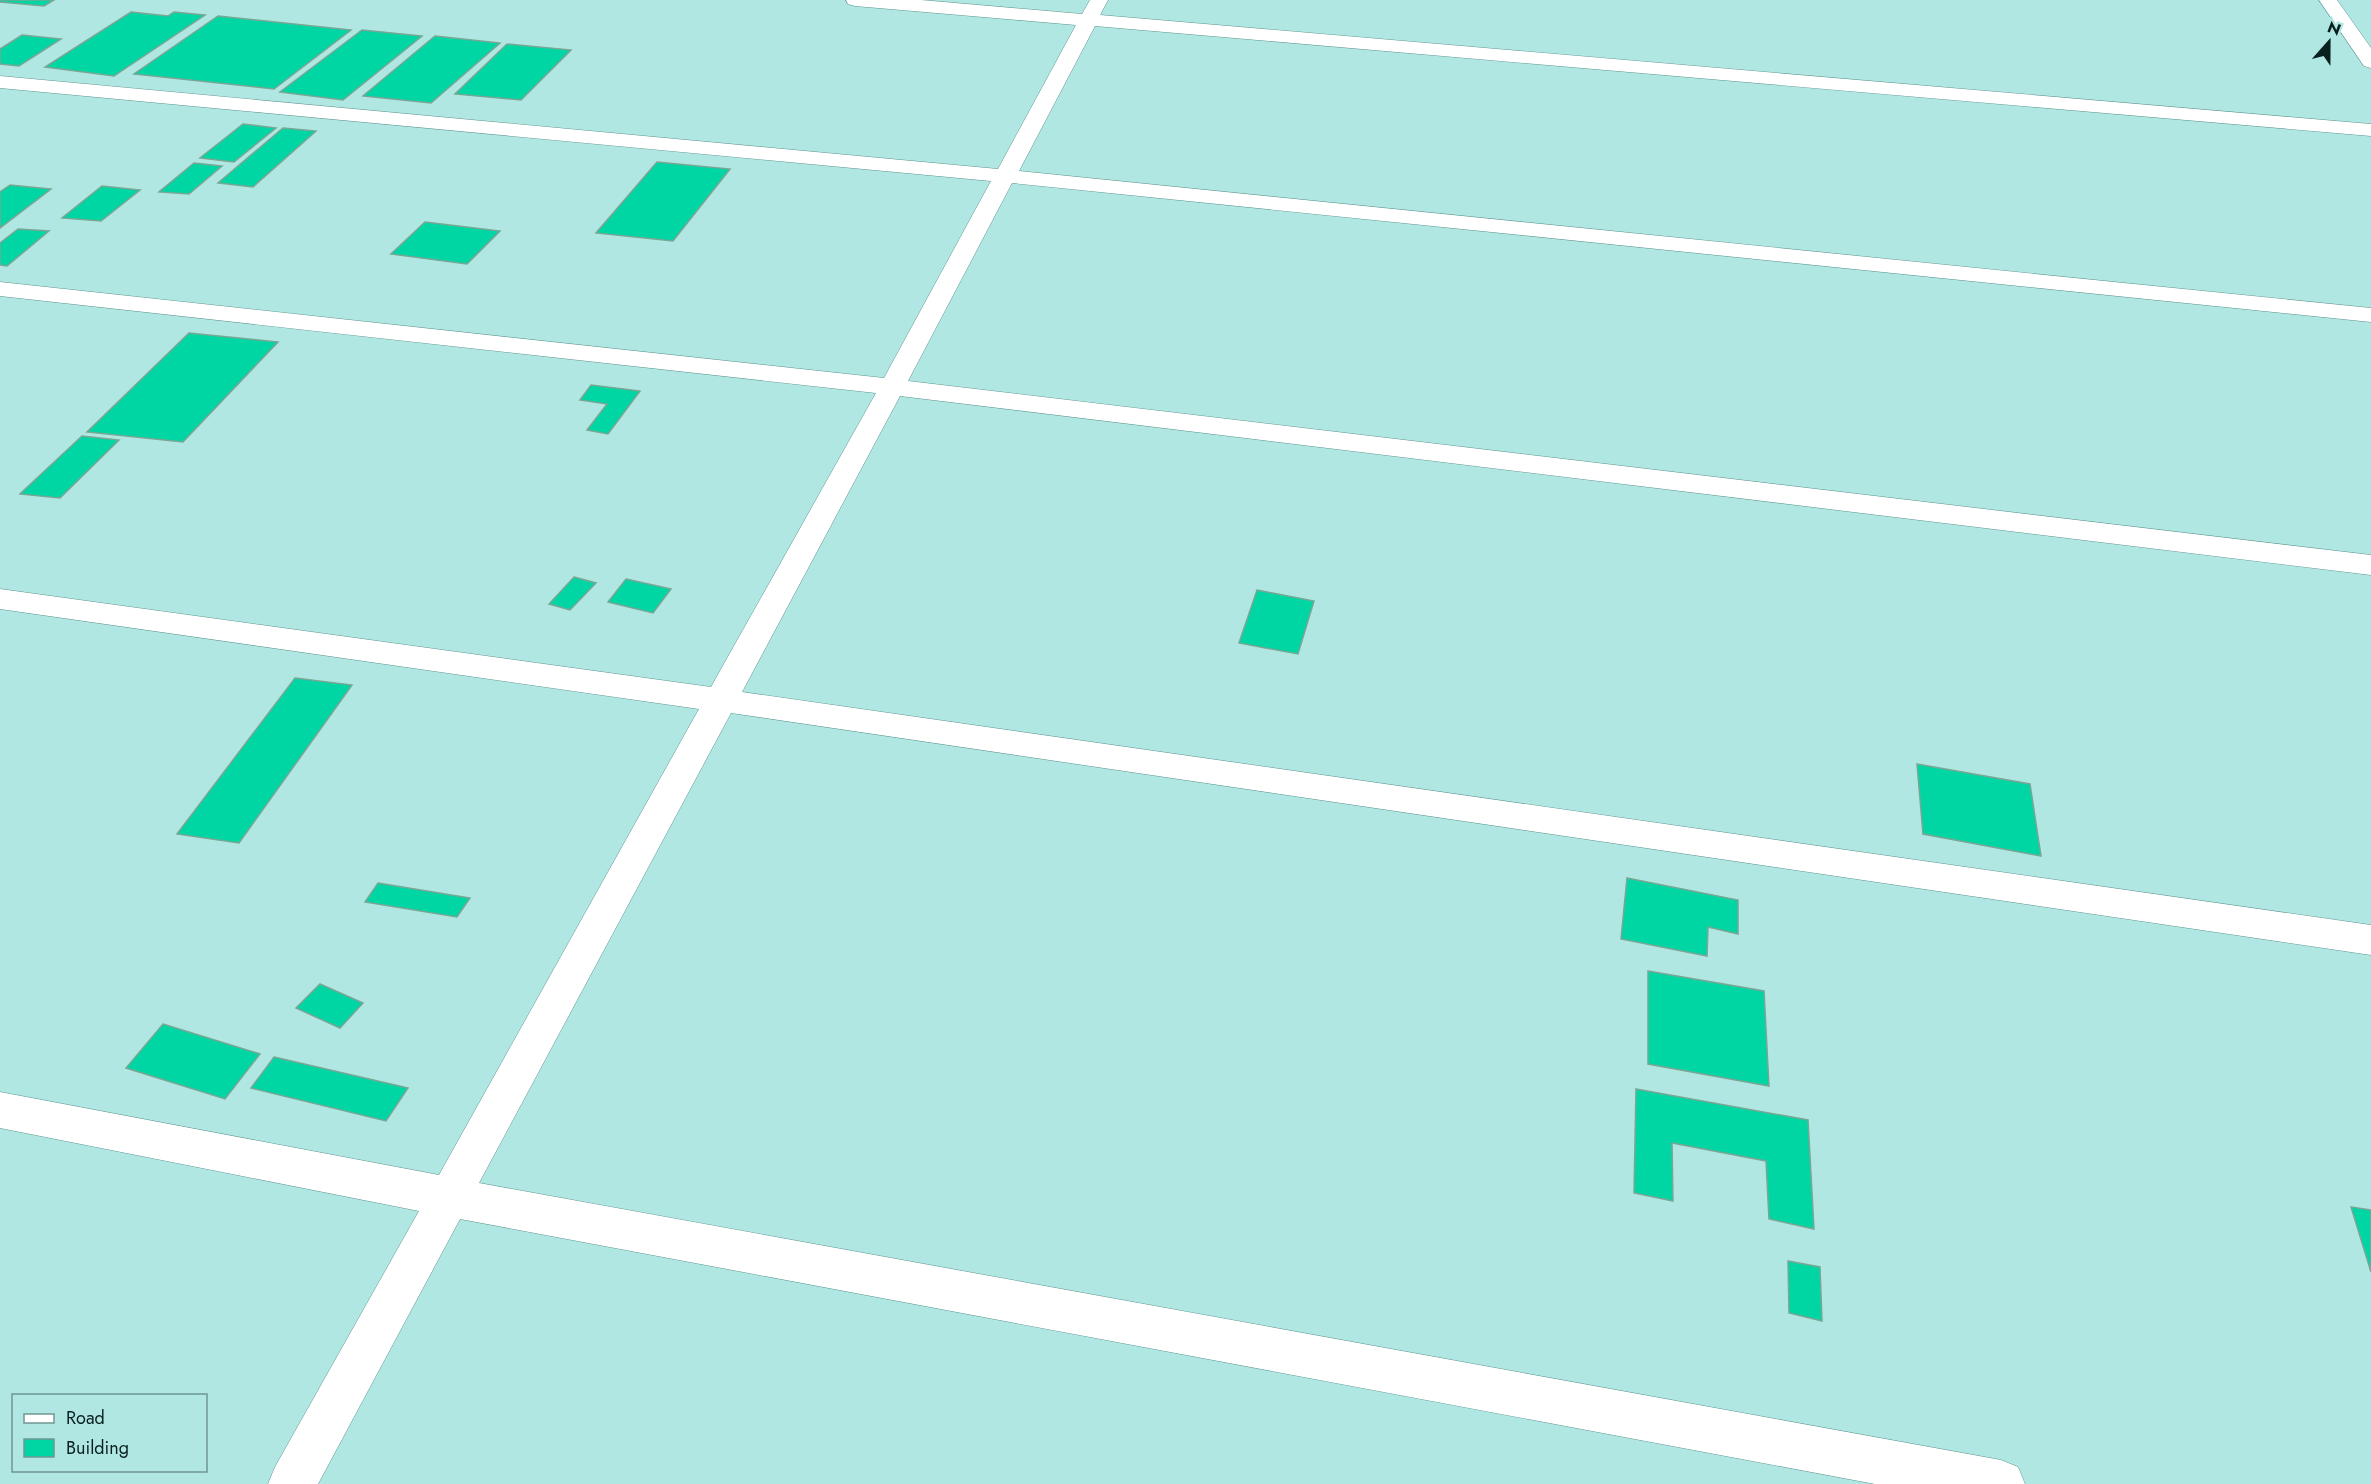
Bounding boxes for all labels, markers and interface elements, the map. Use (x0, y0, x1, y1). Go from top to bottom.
north arrow (2299, 12, 2359, 72)
text: N (2324, 15, 2344, 41)
legend (12, 1394, 207, 1472)
text: Road (66, 1405, 105, 1431)
text: Building (66, 1435, 129, 1461)

